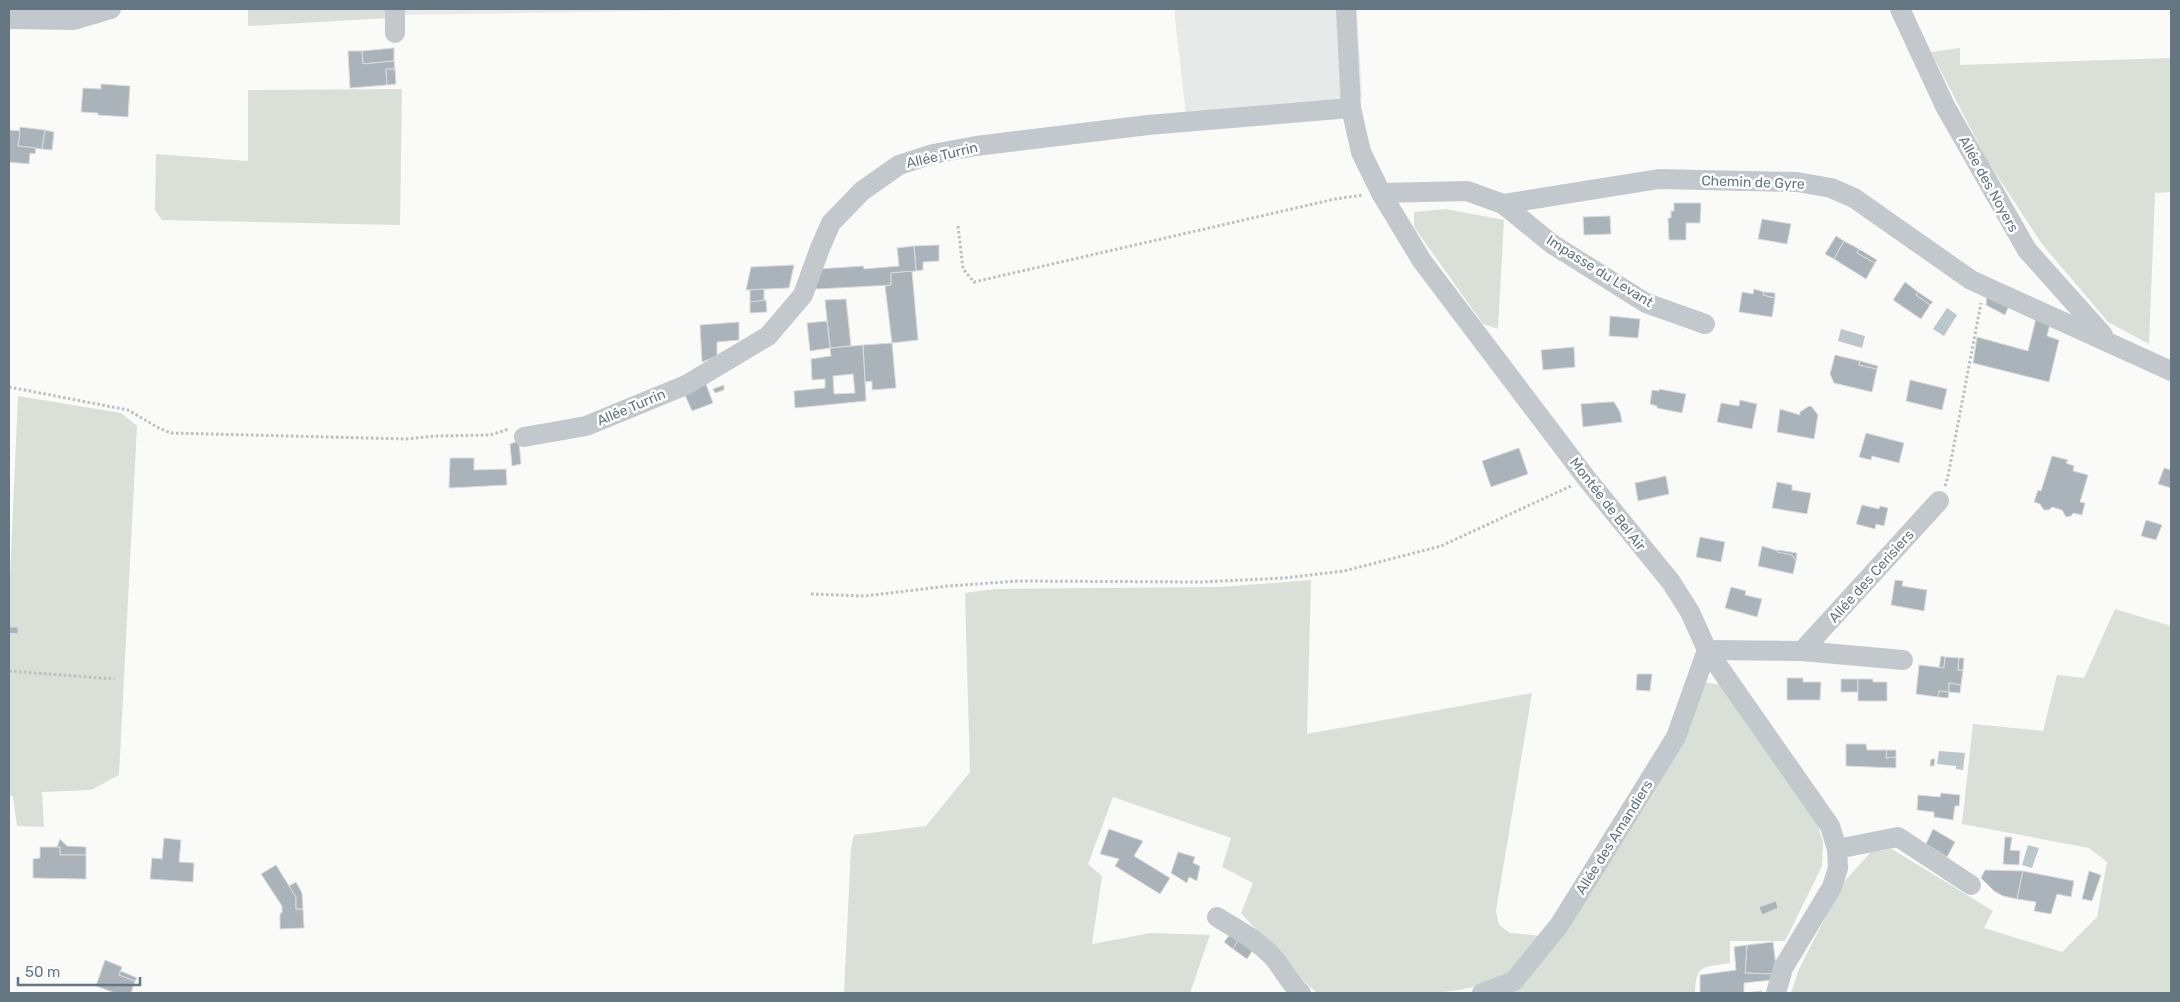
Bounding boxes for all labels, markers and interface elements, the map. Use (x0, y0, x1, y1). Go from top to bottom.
street label: Allée des Noyers (1955, 133, 2022, 235)
street label: Allée Turrin (905, 139, 980, 172)
street label: Chemin de Gyre (1701, 172, 1805, 193)
street label: Impasse du Levant (1543, 232, 1657, 311)
street label: Allée Turrin (594, 385, 668, 430)
street label: Montée de Bel Air (1566, 454, 1650, 555)
street label: Allée des Cerisiers (1825, 527, 1917, 626)
street label: Allée des Amandiers (1572, 777, 1657, 898)
scale bar (18, 954, 140, 986)
text: 50 m (25, 963, 60, 981)

